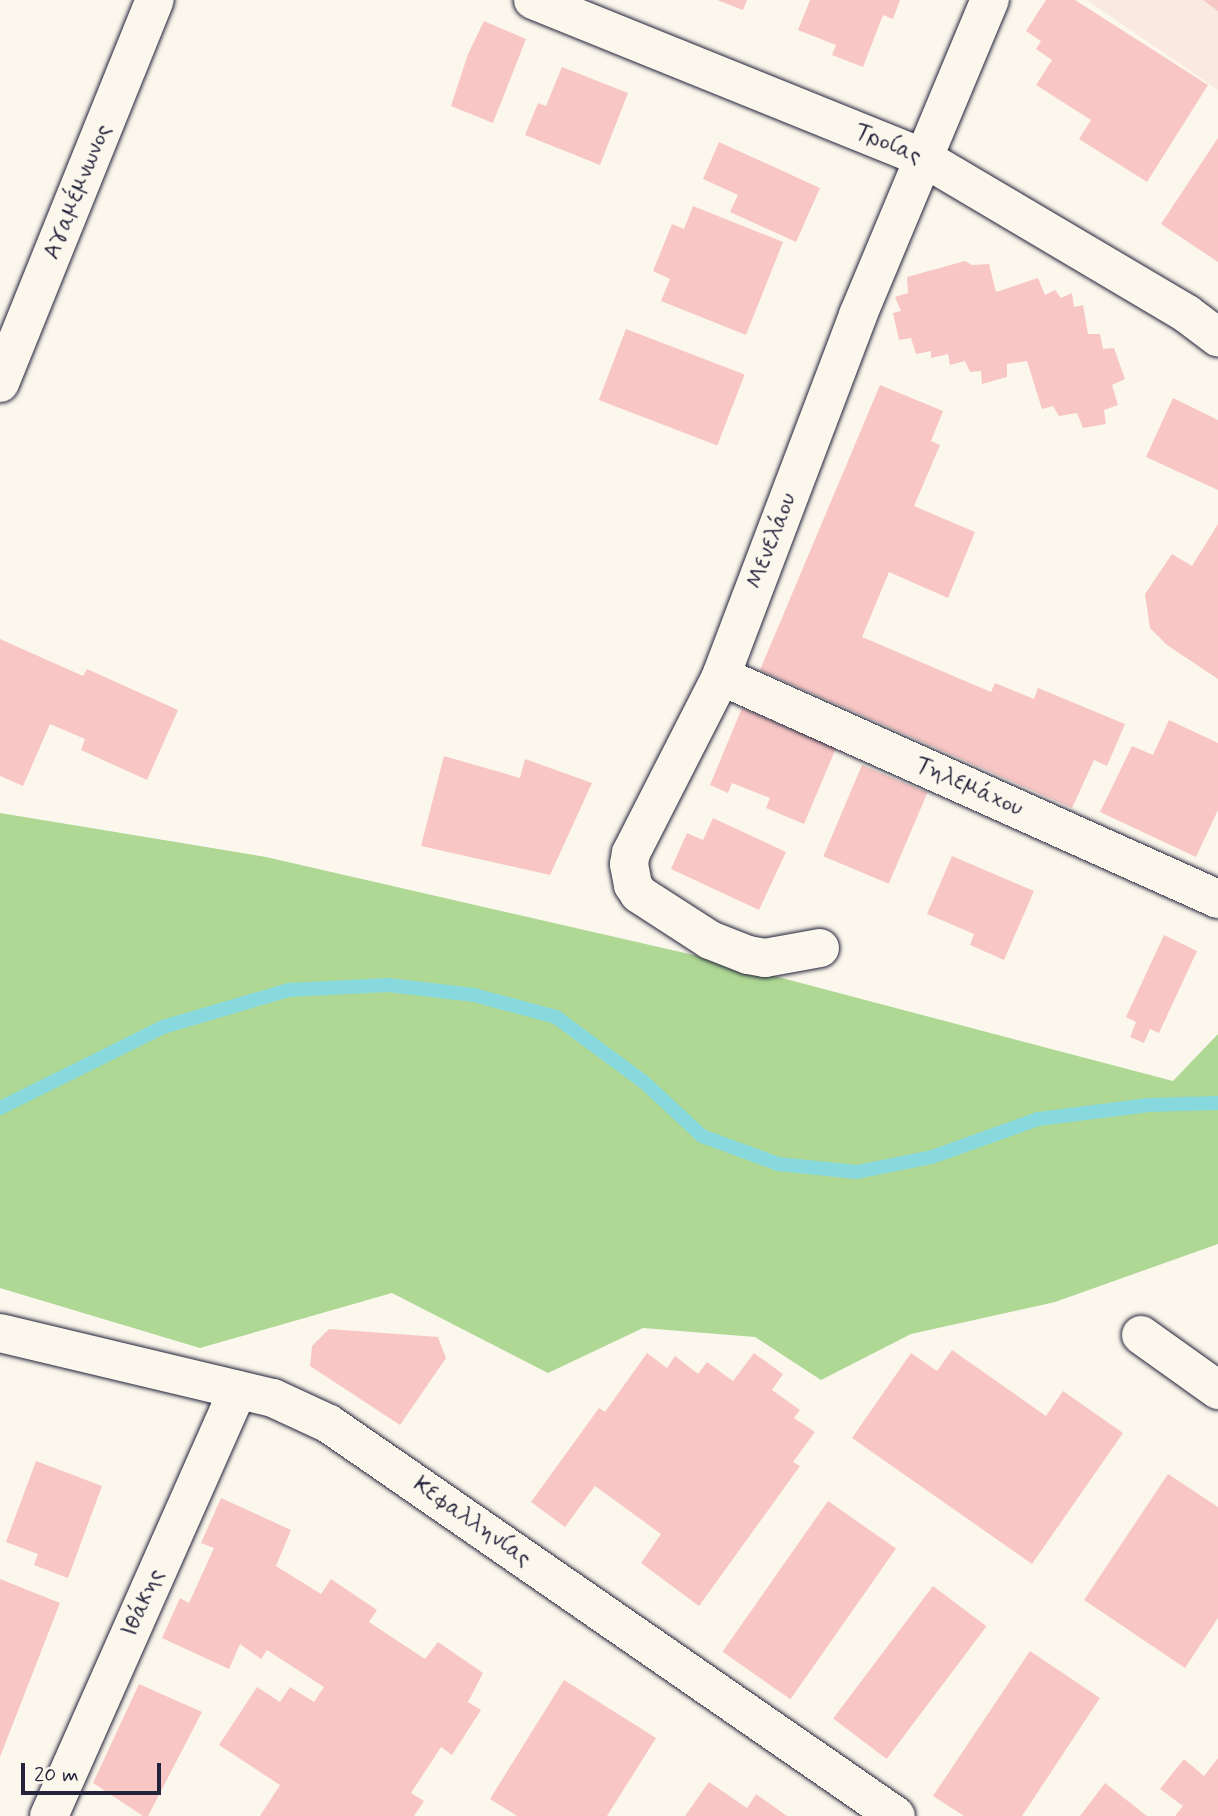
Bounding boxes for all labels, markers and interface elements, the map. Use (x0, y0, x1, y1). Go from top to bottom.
street label: Τροίας (850, 118, 926, 170)
street label: Αγαμέμνωνος (38, 120, 118, 264)
street label: Μενελάου (741, 489, 803, 593)
street label: Τηλεμάχου (911, 751, 1027, 823)
street label: Κεφαλληνίας (408, 1471, 536, 1573)
street label: Ιθάκης (116, 1565, 170, 1641)
scale bar (24, 1750, 164, 1794)
text: 20 m (34, 1761, 79, 1789)

